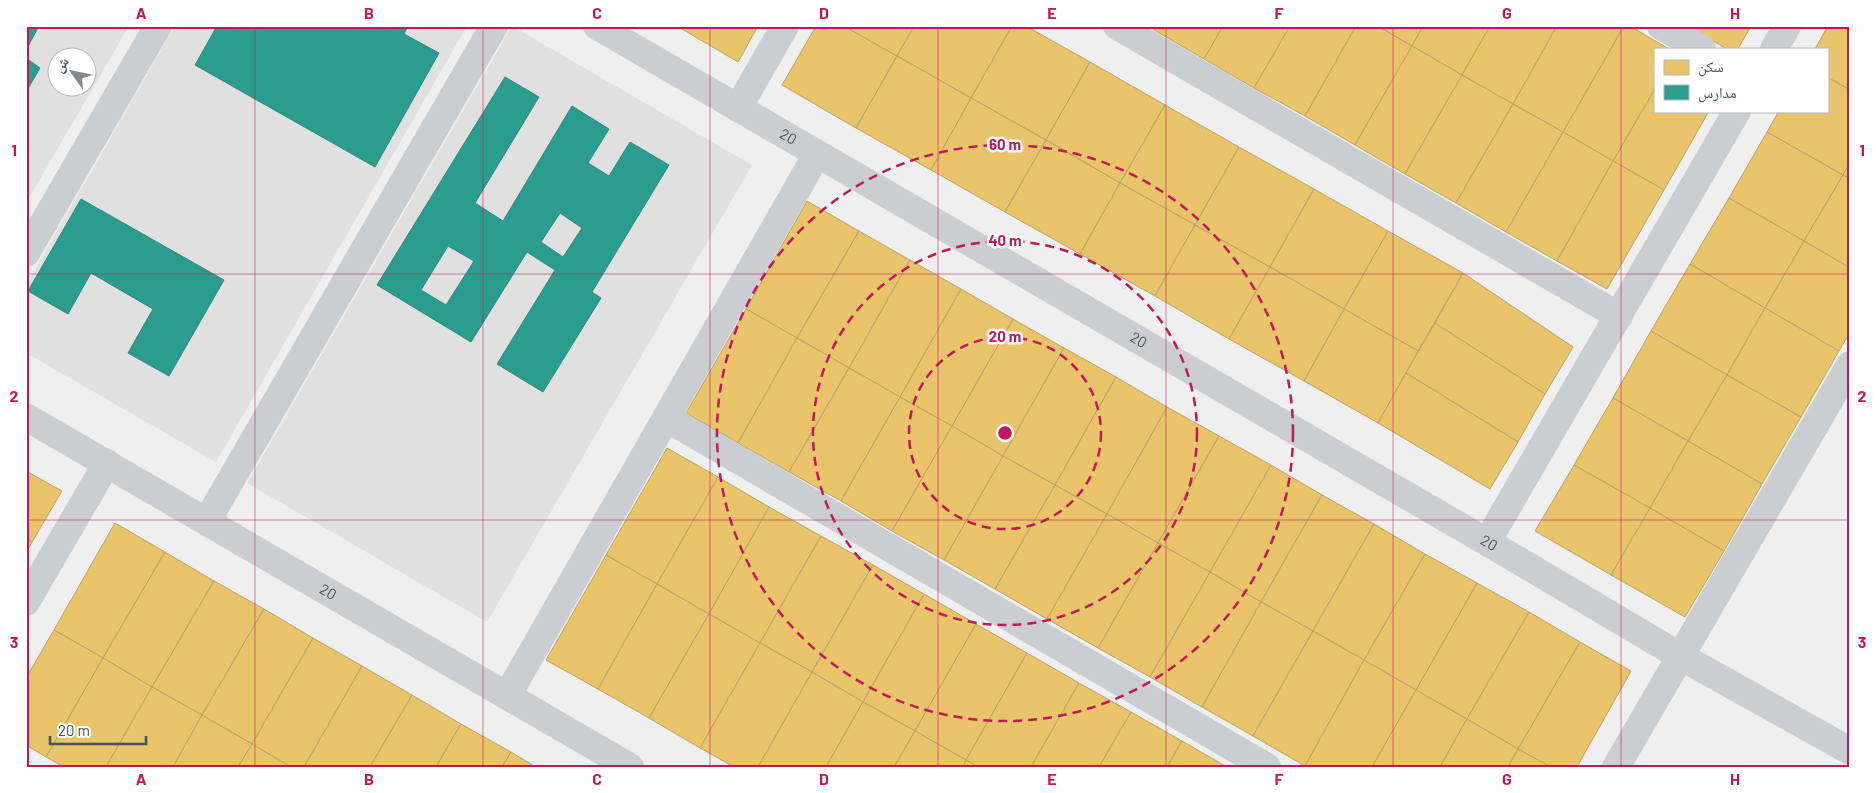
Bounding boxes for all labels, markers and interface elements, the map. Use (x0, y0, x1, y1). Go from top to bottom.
text: A (136, 3, 147, 22)
text: B (364, 3, 374, 22)
text: C (592, 3, 602, 22)
text: D (819, 3, 829, 22)
text: E (1047, 3, 1057, 22)
text: F (1275, 3, 1284, 22)
text: G (1502, 3, 1512, 22)
text: H (1730, 3, 1740, 22)
north arrow (48, 48, 98, 98)
legend (1654, 48, 1828, 112)
text: ش (50, 54, 73, 76)
text: سكن (1698, 57, 1724, 77)
text: مدارس (1698, 83, 1737, 103)
street label: 20 (777, 124, 800, 148)
text: 60 m (989, 135, 1021, 153)
text: 1 (11, 140, 17, 159)
text: 1 (1859, 140, 1865, 159)
text: 40 m (988, 231, 1022, 249)
text: 20 m (989, 327, 1021, 345)
street label: 20 (1127, 327, 1151, 351)
text: 2 (10, 386, 19, 405)
text: 2 (1858, 386, 1867, 405)
centre of rings (996, 424, 1014, 442)
street label: 20 (1478, 530, 1501, 554)
street label: 20 (317, 579, 340, 603)
text: 3 (10, 632, 18, 651)
text: 3 (1858, 632, 1866, 651)
scale bar (50, 713, 146, 745)
text: 20 m (58, 721, 90, 739)
text: A (136, 769, 147, 788)
text: B (364, 769, 374, 788)
text: C (592, 769, 602, 788)
text: D (819, 769, 829, 788)
text: E (1047, 769, 1057, 788)
text: F (1275, 769, 1284, 788)
text: G (1502, 769, 1512, 788)
text: H (1730, 769, 1740, 788)

